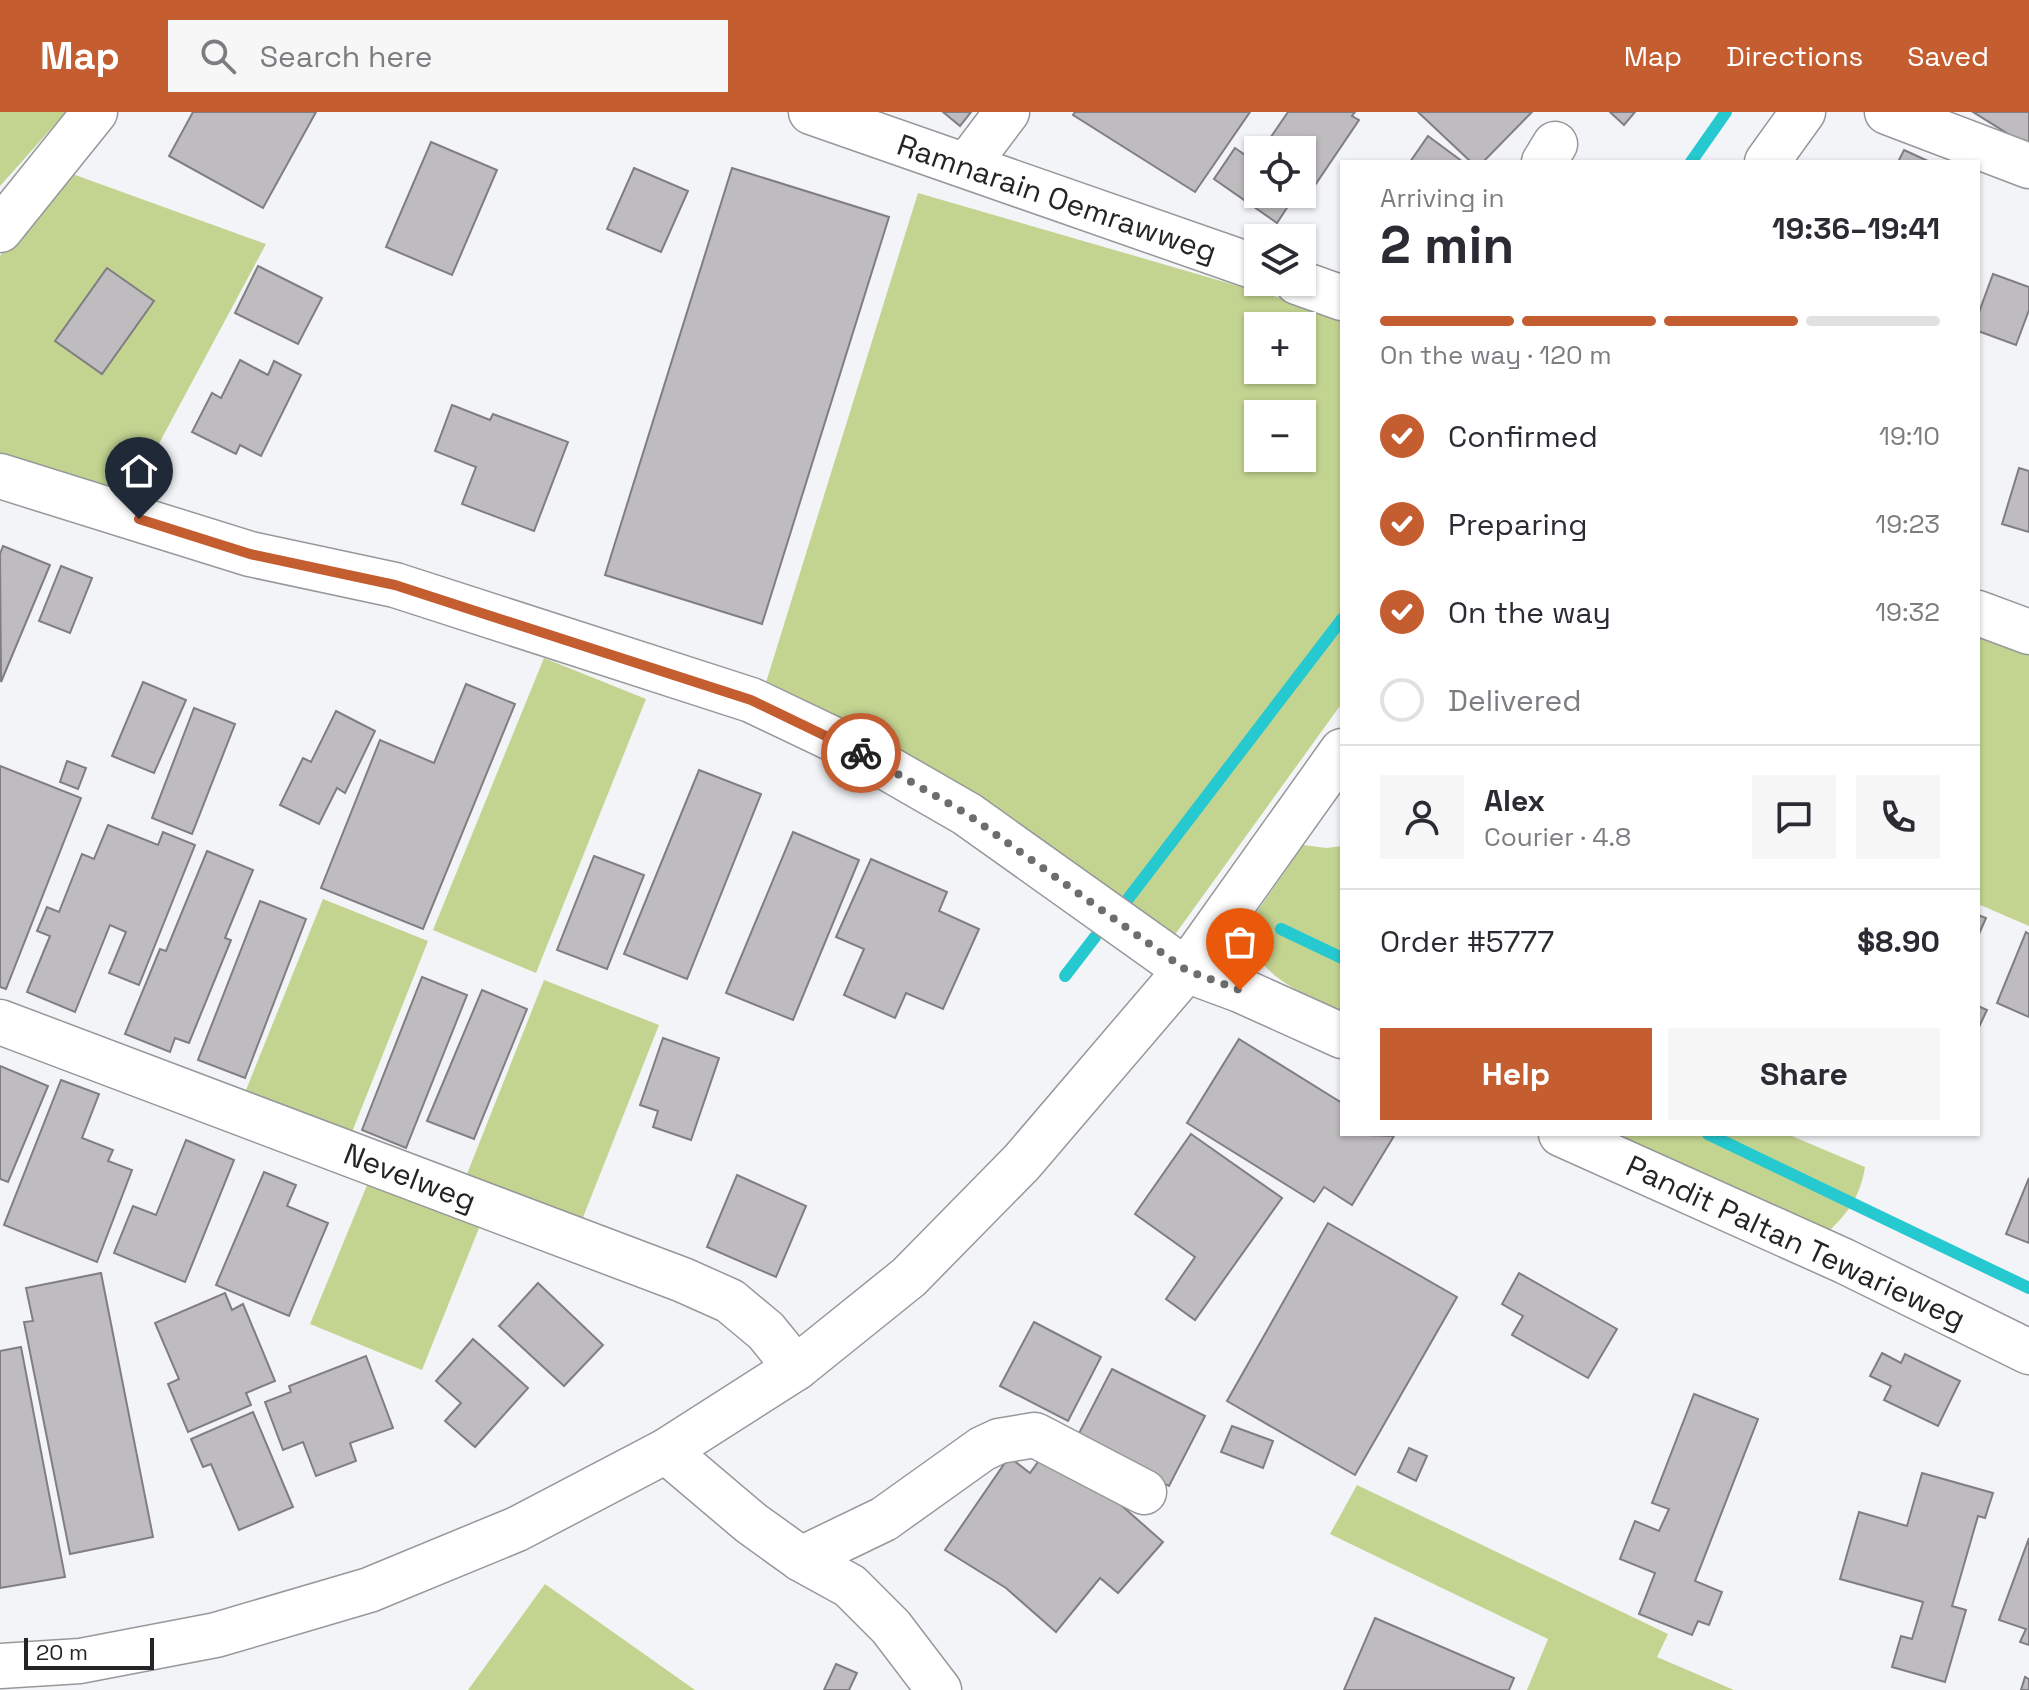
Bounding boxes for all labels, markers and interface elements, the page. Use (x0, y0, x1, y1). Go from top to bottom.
search box (168, 20, 728, 92)
text: Map (40, 32, 120, 80)
icon: search (196, 34, 240, 78)
text: Search here (260, 37, 433, 76)
text: Map (1624, 38, 1682, 74)
text: Directions (1726, 38, 1863, 74)
text: Saved (1907, 38, 1989, 74)
street label: Ramnarain Oemrawweg (892, 125, 1222, 271)
map controls (1244, 136, 1316, 472)
button: locate (1244, 136, 1316, 208)
text: Arriving in (1380, 181, 1504, 215)
text: 19:36–19:41 (1772, 209, 1940, 248)
text: 2 min (1380, 212, 1514, 278)
button: layers (1244, 224, 1316, 296)
button: + (1244, 312, 1316, 384)
text: On the way · 120 m (1380, 338, 1612, 372)
button: − (1244, 400, 1316, 472)
icon: check (1380, 414, 1424, 458)
text: Confirmed (1448, 417, 1598, 456)
text: 19:10 (1879, 419, 1940, 453)
pin (105, 437, 173, 519)
icon: home (117, 449, 161, 493)
icon: check (1380, 502, 1424, 546)
text: Preparing (1448, 505, 1587, 544)
text: 19:23 (1875, 507, 1940, 541)
icon: check (1380, 590, 1424, 634)
text: On the way (1448, 593, 1611, 632)
text: 19:32 (1875, 595, 1940, 629)
text: Delivered (1448, 681, 1582, 720)
courier (821, 713, 901, 793)
icon: bike (839, 731, 883, 775)
button: person (1380, 775, 1464, 859)
button: chat (1752, 775, 1836, 859)
button: phone (1856, 775, 1940, 859)
text: Alex (1484, 781, 1545, 820)
text: Courier · 4.8 (1484, 820, 1631, 854)
pin (1206, 908, 1274, 990)
icon: bag (1218, 920, 1262, 964)
text: Order #5777 (1380, 922, 1554, 961)
text: $8.90 (1857, 922, 1940, 961)
button: Help (1380, 1028, 1652, 1120)
button: Share (1668, 1028, 1940, 1120)
street label: Nevelweg (338, 1134, 482, 1220)
street label: Pandit Paltan Tewarieweg (1620, 1146, 1972, 1338)
scale bar (24, 1634, 154, 1670)
text: 20 m (36, 1638, 88, 1666)

